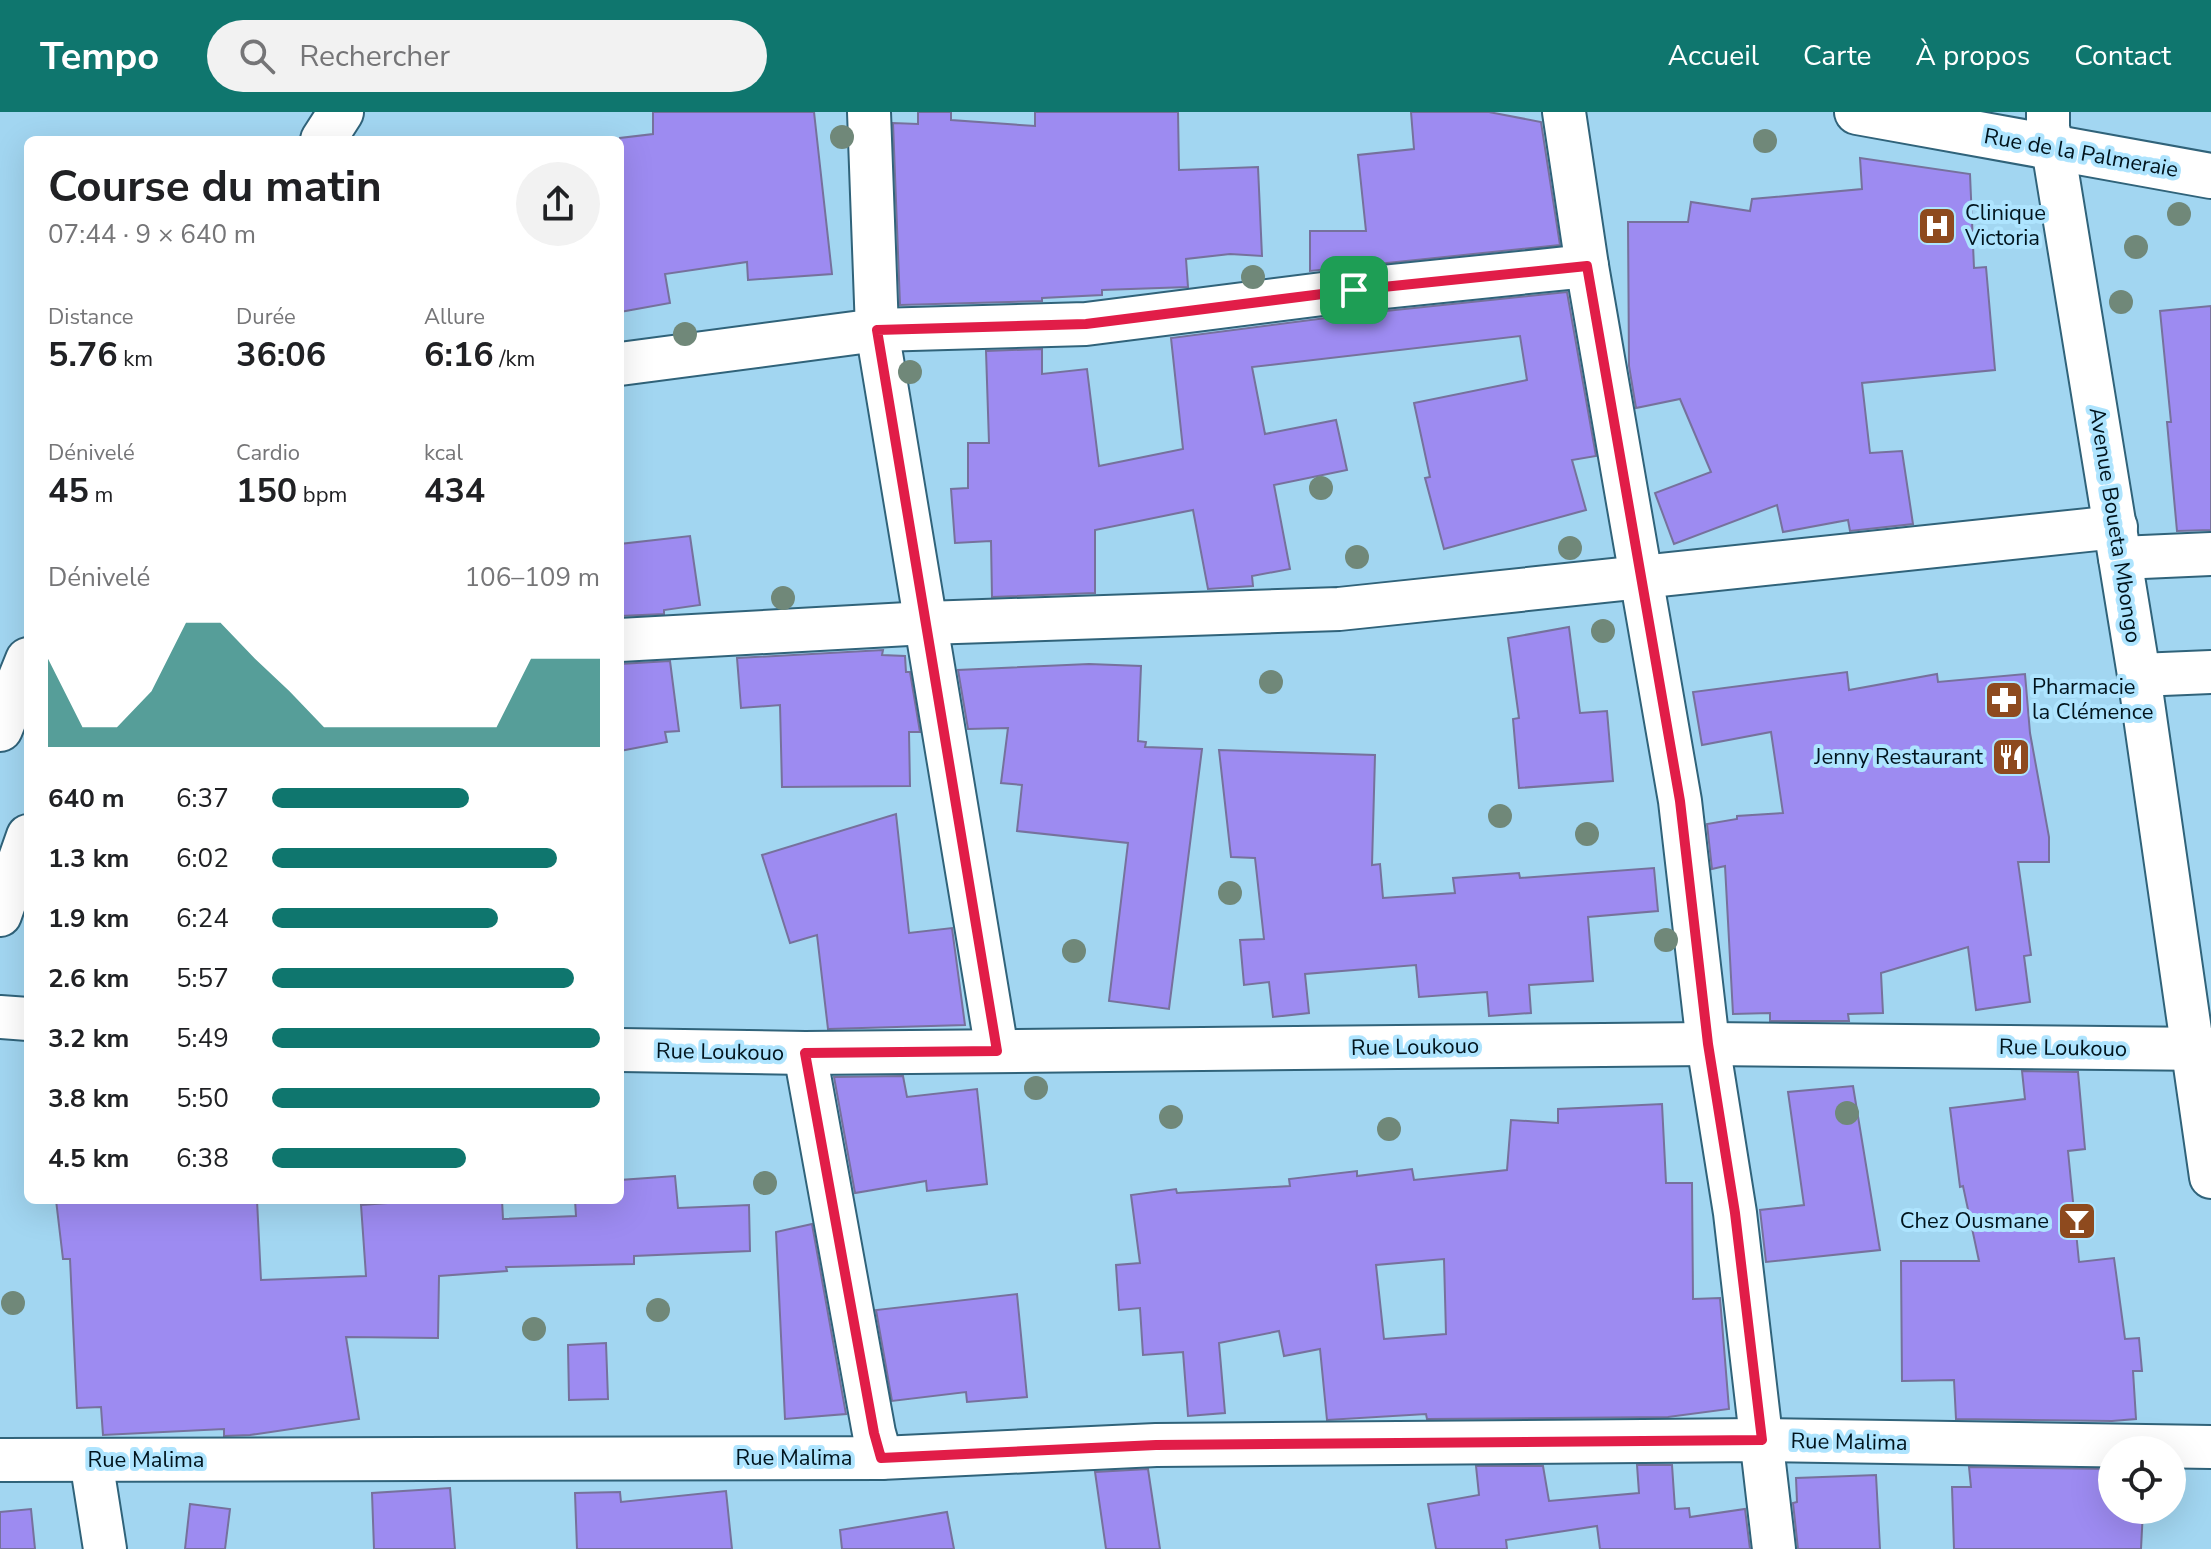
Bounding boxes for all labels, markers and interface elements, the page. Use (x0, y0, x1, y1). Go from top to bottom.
search box (207, 20, 767, 92)
text: Tempo (40, 31, 159, 82)
icon: search (235, 34, 279, 78)
text: Rechercher (299, 36, 450, 77)
text: Accueil (1668, 37, 1759, 75)
text: Carte (1803, 37, 1872, 75)
text: À propos (1916, 37, 2030, 75)
text: Contact (2074, 37, 2171, 75)
street label: Rue de la Palmeraie (1981, 121, 2181, 185)
text: Course du matin (48, 157, 382, 217)
button: share (516, 162, 600, 246)
place label: Clinique Victoria (1964, 198, 2046, 253)
hospital icon: Clinique Victoria (1916, 205, 1958, 247)
text: 07:44 · 9 × 640 m (48, 217, 256, 252)
pin (1320, 256, 1388, 324)
icon: arrive (1332, 268, 1376, 312)
text: Distance (48, 302, 133, 332)
text: Durée (236, 302, 296, 332)
text: Allure (424, 302, 485, 332)
text: 5.76 (48, 332, 118, 378)
text: 36:06 (236, 332, 326, 378)
text: 6:16 (424, 332, 494, 378)
text: km (118, 344, 153, 374)
text: /km (494, 344, 535, 374)
street label: Avenue Boueta Mbongo (2082, 405, 2148, 645)
text: Dénivelé (48, 438, 135, 468)
text: Cardio (236, 438, 300, 468)
text: kcal (424, 438, 463, 468)
text: 45 (48, 468, 89, 514)
text: 150 (236, 468, 297, 514)
text: 434 (424, 468, 485, 514)
text: m (89, 480, 113, 510)
text: bpm (297, 480, 347, 510)
text: Dénivelé (48, 560, 150, 595)
text: 106–109 m (464, 560, 600, 595)
place label: Pharmacie la Clémence (2032, 672, 2153, 727)
pharmacy icon: Pharmacie la Clémence (1983, 679, 2025, 721)
restaurant icon: Jenny Restaurant (1990, 736, 2032, 778)
place label: Jenny Restaurant (1813, 742, 1983, 772)
text: 640 m (48, 781, 125, 816)
text: 6:37 (176, 781, 229, 816)
text: 1.3 km (48, 841, 129, 876)
text: 6:02 (176, 841, 229, 876)
text: 1.9 km (48, 901, 129, 936)
text: 6:24 (176, 901, 229, 936)
text: 2.6 km (48, 961, 129, 996)
text: 5:57 (176, 961, 229, 996)
text: 3.2 km (48, 1021, 129, 1056)
text: 5:49 (176, 1021, 229, 1056)
street label: Rue Loukouo (1351, 1031, 1479, 1063)
street label: Rue Loukouo (1999, 1032, 2127, 1064)
street label: Rue Loukouo (656, 1036, 784, 1068)
text: 3.8 km (48, 1081, 129, 1116)
text: 5:50 (176, 1081, 229, 1116)
text: 4.5 km (48, 1141, 129, 1176)
text: 6:38 (176, 1141, 229, 1176)
bar icon: Chez Ousmane (2056, 1200, 2098, 1242)
place label: Chez Ousmane (1900, 1206, 2049, 1236)
street label: Rue Malima (1790, 1426, 1908, 1458)
map controls (2098, 1436, 2186, 1524)
button: locate (2098, 1436, 2186, 1524)
street label: Rue Malima (736, 1443, 853, 1473)
street label: Rue Malima (88, 1445, 205, 1475)

